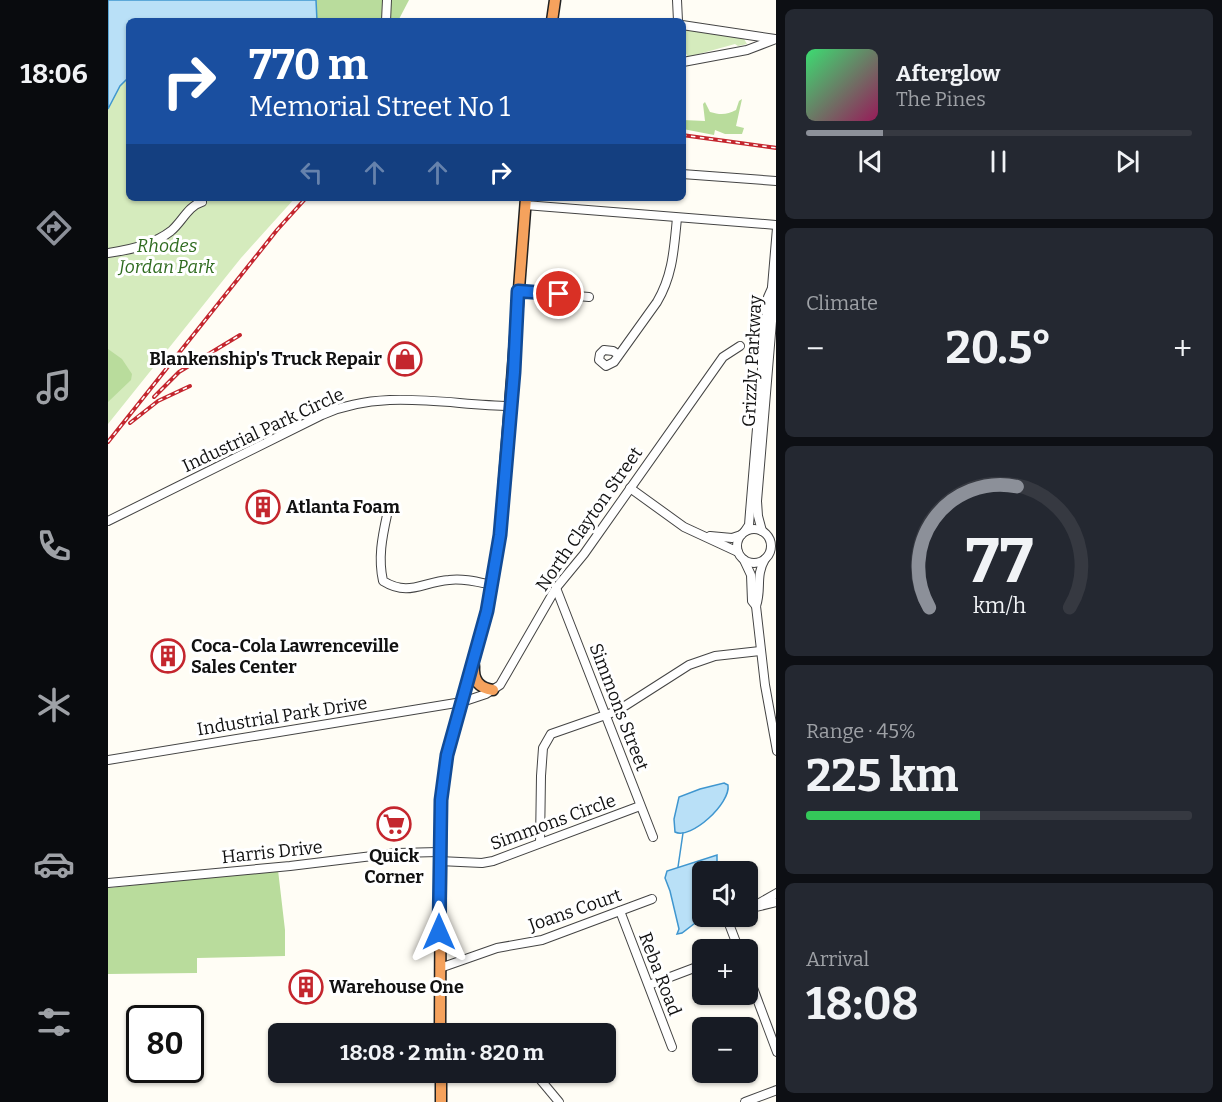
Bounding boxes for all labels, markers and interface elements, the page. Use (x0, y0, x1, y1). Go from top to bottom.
text: 770 m (249, 40, 368, 90)
icon: right (150, 42, 228, 120)
text: 18:06 (20, 58, 88, 90)
text: Afterglow (896, 60, 1000, 87)
text: The Pines (896, 87, 986, 111)
text: Memorial Street No 1 (249, 91, 510, 123)
icon: previous (854, 145, 887, 178)
icon: pause (982, 145, 1015, 178)
icon: next (1111, 145, 1144, 178)
icon: left (295, 156, 328, 189)
icon: ahead (358, 156, 391, 189)
icon: ahead (421, 156, 454, 189)
icon: right (484, 156, 517, 189)
icon: directions (33, 207, 75, 249)
park label: Rhodes Jordan Park (117, 235, 215, 278)
pin (533, 268, 584, 319)
icon: arrive (542, 277, 575, 310)
text: Climate (806, 291, 878, 315)
street label: Grizzly Parkway (738, 294, 766, 428)
text: 20.5° (946, 321, 1052, 375)
text: − (806, 329, 824, 369)
text: + (1173, 329, 1192, 369)
shop icon: Blankenship's Truck Repair (387, 341, 423, 377)
place label: Blankenship's Truck Repair (149, 348, 383, 370)
icon: music (33, 366, 75, 408)
street label: Industrial Park Circle (179, 383, 347, 477)
street label: North Clayton Street (531, 442, 647, 595)
building icon: Atlanta Foam (245, 489, 281, 525)
place label: Atlanta Foam (286, 496, 400, 518)
text: 77 (965, 524, 1033, 599)
icon: phone (33, 525, 75, 567)
text: km/h (972, 593, 1026, 619)
place label: Coca-Cola Lawrenceville Sales Center (191, 635, 399, 678)
building icon: Coca-Cola Lawrenceville Sales Center (150, 638, 186, 674)
street label: Simmons Street (585, 640, 654, 774)
icon: climate (33, 684, 75, 726)
street label: Industrial Park Drive (195, 692, 369, 740)
text: Range · 45% (806, 719, 916, 743)
text: 225 km (806, 749, 958, 803)
street label: Simmons Circle (487, 789, 619, 855)
supermarket icon: Quick Corner (376, 806, 412, 842)
street label: Harris Drive (221, 836, 323, 868)
icon: car (33, 843, 75, 885)
place label: Quick Corner (364, 845, 424, 888)
map controls (692, 861, 758, 1083)
button: sound (692, 861, 758, 927)
street label: Joans Court (525, 884, 625, 936)
position arrow (407, 900, 471, 964)
street label: Reba Road (634, 929, 686, 1019)
button: + (692, 939, 758, 1005)
text: Arrival (806, 947, 869, 971)
building icon: Warehouse One (288, 969, 324, 1005)
place label: Warehouse One (329, 976, 464, 998)
text: 18:08 (806, 977, 919, 1031)
icon: filters (33, 1001, 75, 1043)
speed limit sign: 80 (126, 1005, 204, 1083)
button: − (692, 1017, 758, 1083)
text: 18:08 · 2 min · 820 m (340, 1039, 544, 1066)

